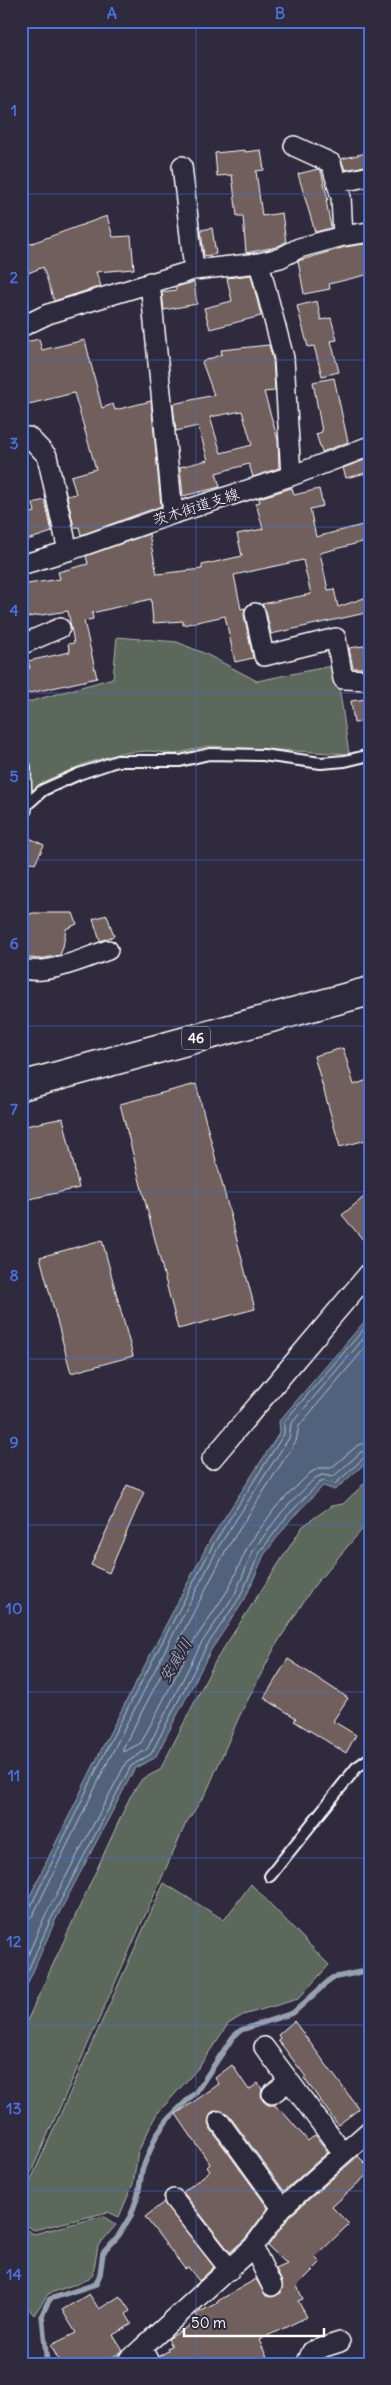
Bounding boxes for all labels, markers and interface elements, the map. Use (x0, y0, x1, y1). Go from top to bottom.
text: A (107, 3, 117, 23)
text: B (275, 3, 286, 23)
text: 1 (11, 100, 17, 120)
text: 2 (10, 267, 19, 287)
text: 3 (9, 433, 19, 453)
street label: 茨木街道支線 (150, 484, 242, 529)
text: 4 (9, 600, 19, 620)
text: 5 (9, 766, 19, 786)
text: 6 (9, 933, 19, 953)
road number: 46 (182, 1026, 210, 1050)
text: 7 (10, 1099, 18, 1119)
text: 8 (9, 1265, 19, 1285)
text: 9 (9, 1432, 19, 1452)
text: 10 (6, 1598, 22, 1618)
water label: 安威川 (154, 1634, 196, 1686)
text: 11 (8, 1765, 20, 1785)
text: 12 (6, 1931, 22, 1951)
text: 13 (6, 2098, 22, 2118)
text: 14 (6, 2264, 22, 2284)
scale bar (184, 2305, 324, 2337)
text: 50 m (191, 2313, 226, 2332)

